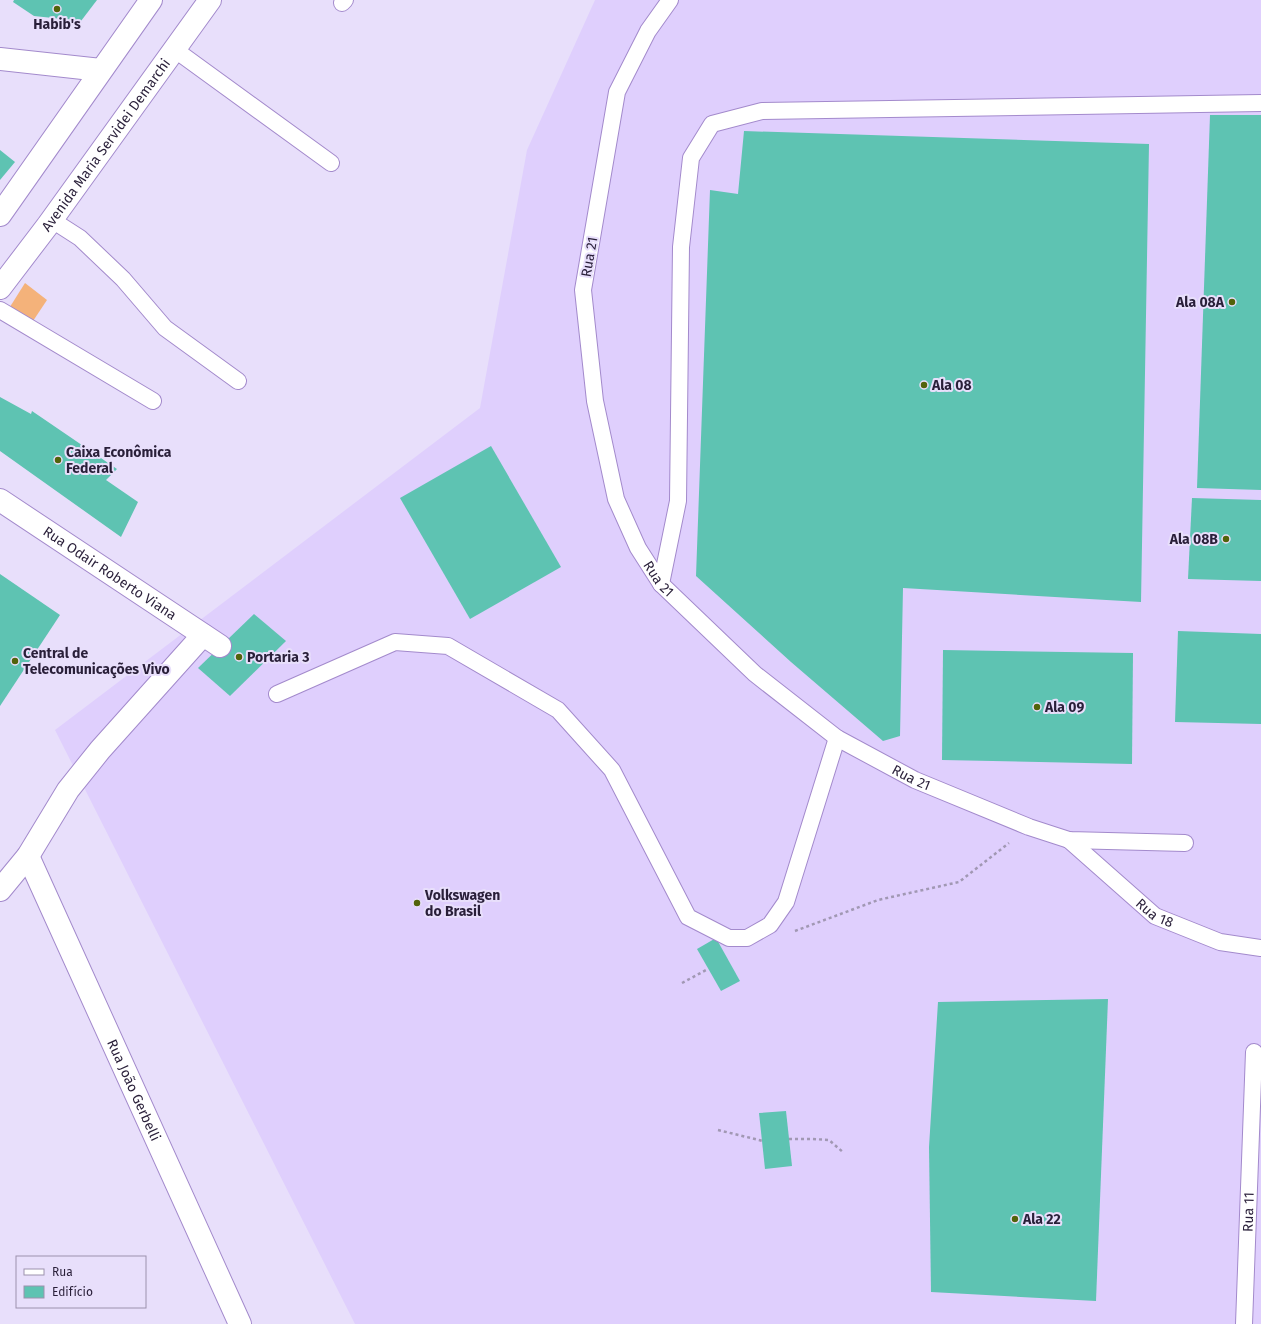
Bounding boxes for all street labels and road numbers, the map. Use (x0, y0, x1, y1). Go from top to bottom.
street label: Avenida Maria Servidei Demarchi (38, 55, 174, 235)
street label: Rua 21 (578, 236, 601, 279)
street label: Rua Odair Roberto Viana (40, 523, 180, 624)
street label: Rua 21 (639, 558, 677, 601)
street label: Rua 21 (889, 761, 933, 794)
street label: Rua 18 (1132, 895, 1176, 932)
street label: Rua João Gerbelli (103, 1037, 164, 1144)
street label: Rua 11 (1239, 1192, 1258, 1232)

